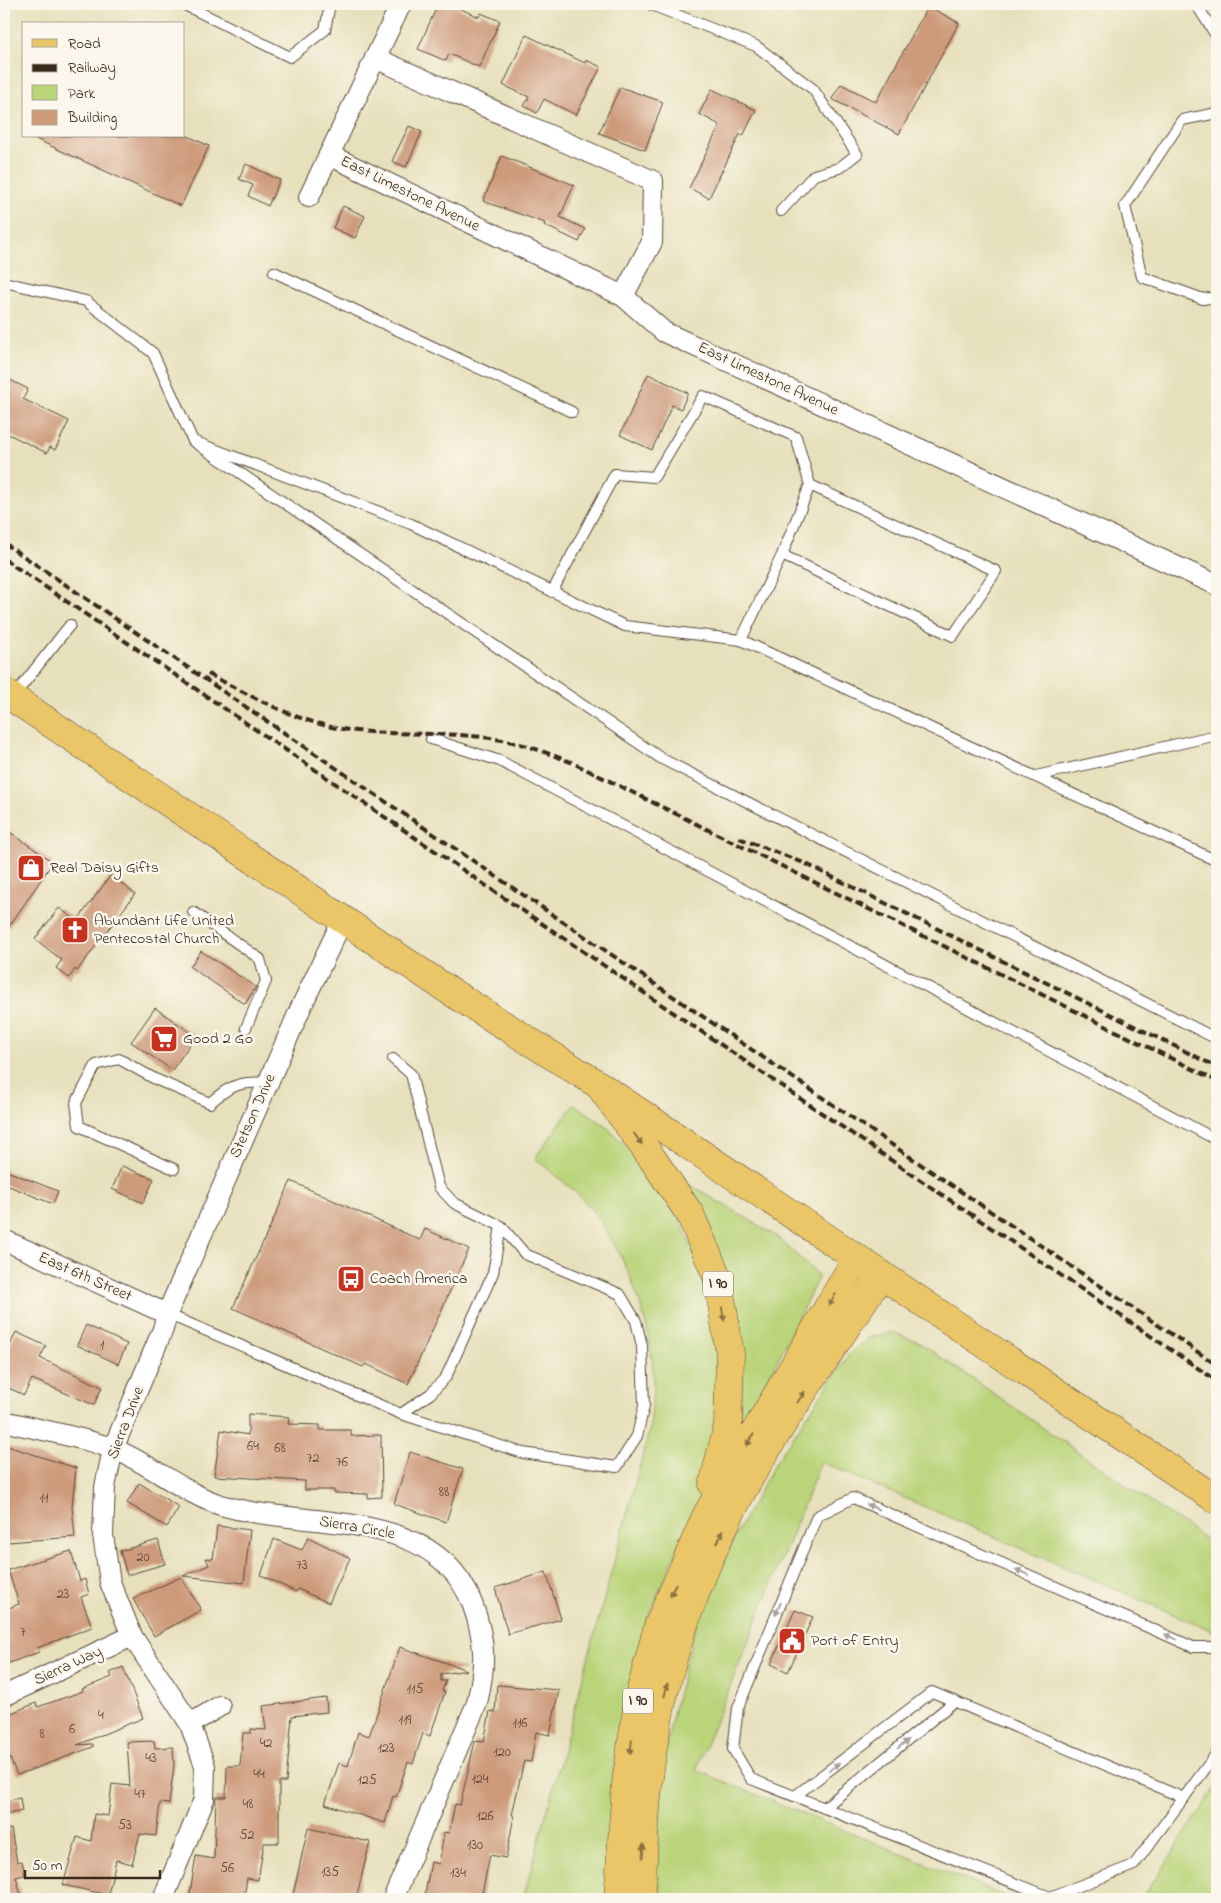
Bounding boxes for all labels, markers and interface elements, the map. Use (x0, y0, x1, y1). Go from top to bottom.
legend (22, 22, 185, 138)
text: Road (68, 33, 101, 55)
text: Railway (68, 57, 116, 80)
text: Park (68, 83, 96, 105)
text: Building (67, 107, 117, 130)
street label: East Limestone Avenue (336, 150, 485, 239)
street label: East Limestone Avenue (694, 336, 843, 423)
shop icon: Real Daisy Gifts (16, 853, 46, 883)
place label: Real Daisy Gifts (50, 856, 159, 880)
place label: Abundant Life United Pentecostal Church (94, 909, 234, 951)
church icon: Abundant Life United Pentecostal Church (60, 915, 90, 945)
supermarket icon: Good 2 Go (149, 1024, 179, 1054)
place label: Good 2 Go (183, 1027, 253, 1051)
street label: Stetson Drive (224, 1069, 283, 1162)
one-way arrow (633, 1132, 644, 1145)
street label: East 6th Street (34, 1246, 136, 1309)
bus stop icon: Coach America (336, 1264, 366, 1294)
place label: Coach America (370, 1267, 467, 1291)
road number: I 90 (703, 1272, 733, 1296)
one-way arrow (828, 1294, 837, 1307)
one-way arrow (720, 1306, 728, 1322)
house number: 1 (100, 1335, 105, 1356)
street label: Sierra Drive (101, 1382, 151, 1463)
one-way arrow (797, 1390, 806, 1403)
one-way arrow (745, 1434, 754, 1447)
house number: 64 (247, 1436, 259, 1457)
house number: 68 (274, 1438, 286, 1459)
house number: 72 (307, 1448, 319, 1469)
house number: 76 (336, 1452, 348, 1473)
house number: 88 (439, 1482, 449, 1503)
house number: 11 (40, 1488, 49, 1509)
one-way arrow (866, 1502, 880, 1510)
street label: Sierra Circle (317, 1510, 398, 1547)
one-way arrow (717, 1530, 725, 1544)
house number: 20 (136, 1547, 150, 1568)
house number: 73 (296, 1555, 308, 1576)
one-way arrow (1015, 1567, 1029, 1575)
one-way arrow (668, 1583, 676, 1597)
house number: 23 (57, 1584, 70, 1605)
one-way arrow (774, 1602, 782, 1616)
house number: 7 (20, 1622, 26, 1643)
public building icon: Port of Entry (777, 1626, 807, 1656)
place label: Port of Entry (811, 1629, 899, 1653)
one-way arrow (1164, 1633, 1178, 1641)
street label: Sierra Way (30, 1640, 106, 1692)
house number: 115 (407, 1679, 423, 1700)
one-way arrow (662, 1683, 670, 1698)
road number: I 90 (623, 1688, 653, 1714)
house number: 4 (98, 1705, 104, 1726)
house number: 119 (398, 1710, 412, 1731)
house number: 116 (512, 1713, 528, 1734)
house number: 6 (69, 1719, 75, 1740)
house number: 8 (39, 1724, 45, 1745)
house number: 42 (260, 1733, 272, 1754)
house number: 123 (377, 1738, 395, 1759)
one-way arrow (896, 1738, 909, 1749)
one-way arrow (627, 1739, 635, 1755)
house number: 120 (493, 1742, 511, 1763)
house number: 43 (145, 1748, 157, 1769)
one-way arrow (827, 1761, 840, 1772)
house number: 44 (253, 1764, 265, 1785)
house number: 124 (471, 1769, 489, 1790)
house number: 125 (357, 1770, 377, 1791)
house number: 47 (134, 1784, 146, 1805)
house number: 48 (242, 1794, 254, 1815)
house number: 126 (476, 1806, 494, 1827)
house number: 53 (118, 1815, 132, 1836)
house number: 52 (240, 1825, 255, 1846)
house number: 130 (467, 1835, 483, 1856)
one-way arrow (640, 1842, 648, 1858)
scale bar (25, 1848, 160, 1880)
text: 50 m (32, 1855, 63, 1877)
house number: 56 (220, 1858, 234, 1879)
house number: 135 (321, 1862, 339, 1883)
house number: 134 (450, 1863, 466, 1884)

